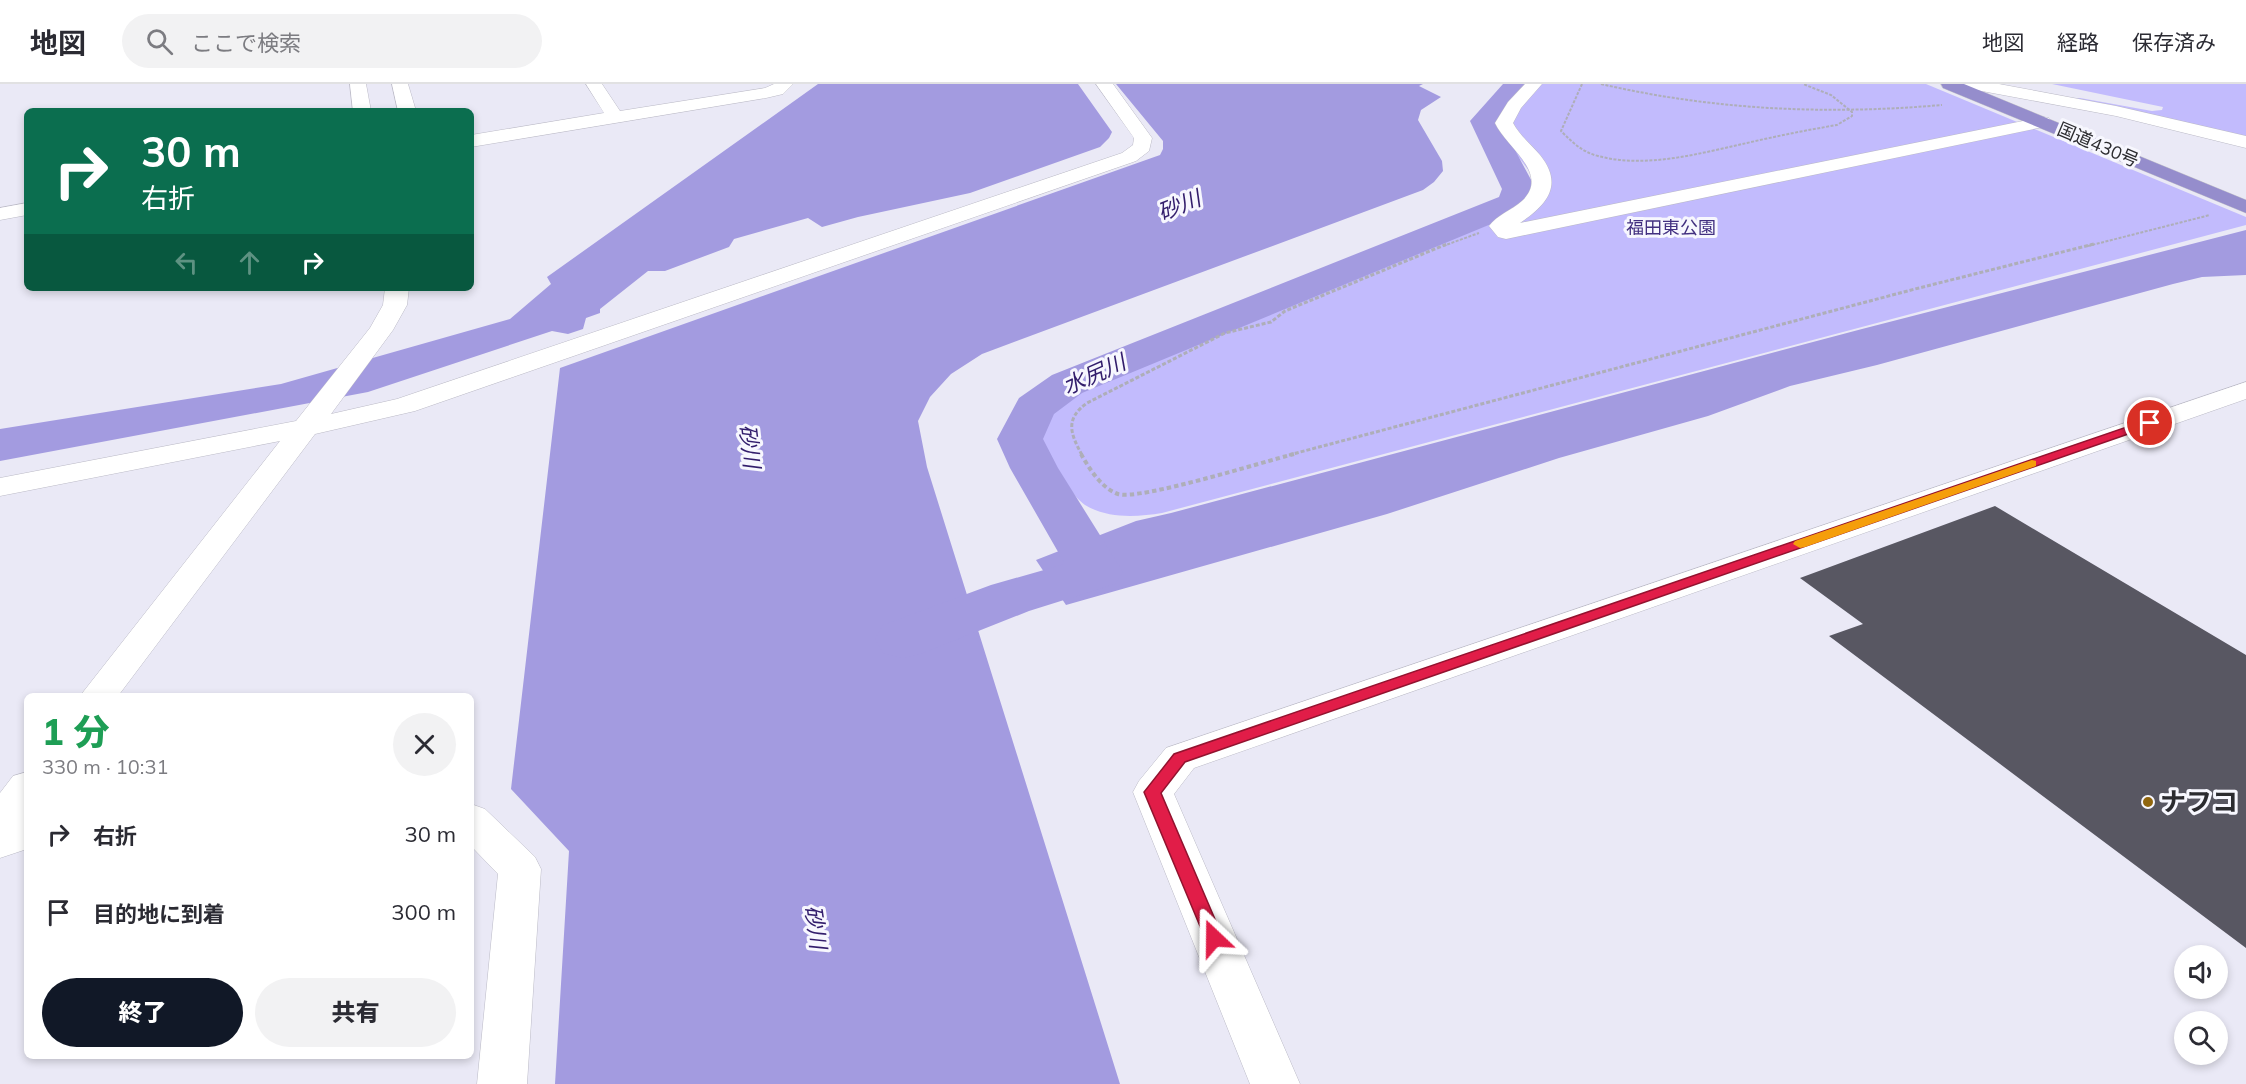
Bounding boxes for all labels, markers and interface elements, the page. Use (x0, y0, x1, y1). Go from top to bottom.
search box (122, 14, 542, 68)
text: 地図 (30, 25, 86, 60)
icon: search (143, 25, 176, 58)
text: ここで検索 (191, 29, 301, 57)
text: 地図 (1982, 29, 2024, 55)
text: 経路 (2057, 29, 2099, 55)
text: 保存済み (2132, 29, 2216, 55)
street label: 国道430号 (2054, 117, 2142, 172)
text: 30 m (141, 125, 241, 178)
icon: right (42, 132, 120, 210)
text: 右折 (141, 181, 195, 215)
water label: 砂川 (1153, 183, 1206, 226)
park label: 福田東公園 (1626, 216, 1716, 239)
icon: left (170, 246, 203, 279)
icon: ahead (233, 246, 266, 279)
icon: right (296, 246, 329, 279)
water label: 水尻川 (1058, 347, 1132, 400)
pin (2124, 397, 2175, 448)
icon: arrive (2133, 406, 2166, 439)
water label: 砂川 (733, 422, 767, 472)
text: 1 分 (42, 709, 110, 754)
button: close (393, 713, 456, 776)
text: 330 m · 10:31 (42, 754, 168, 779)
place label: ナフコ (2160, 785, 2238, 818)
marker: ナフコ (2141, 795, 2155, 809)
icon: right (42, 818, 75, 851)
text: 30 m (405, 820, 456, 848)
text: 右折 (93, 822, 137, 850)
icon: arrive (42, 896, 75, 929)
text: 300 m (391, 898, 456, 926)
text: 目的地に到着 (93, 900, 225, 928)
water label: 砂川 (799, 903, 833, 953)
position arrow (1182, 906, 1246, 970)
map controls (2174, 945, 2228, 1065)
button: sound (2174, 945, 2228, 999)
button: 終了 (42, 978, 243, 1047)
button: 共有 (255, 978, 456, 1047)
button: search (2174, 1011, 2228, 1065)

